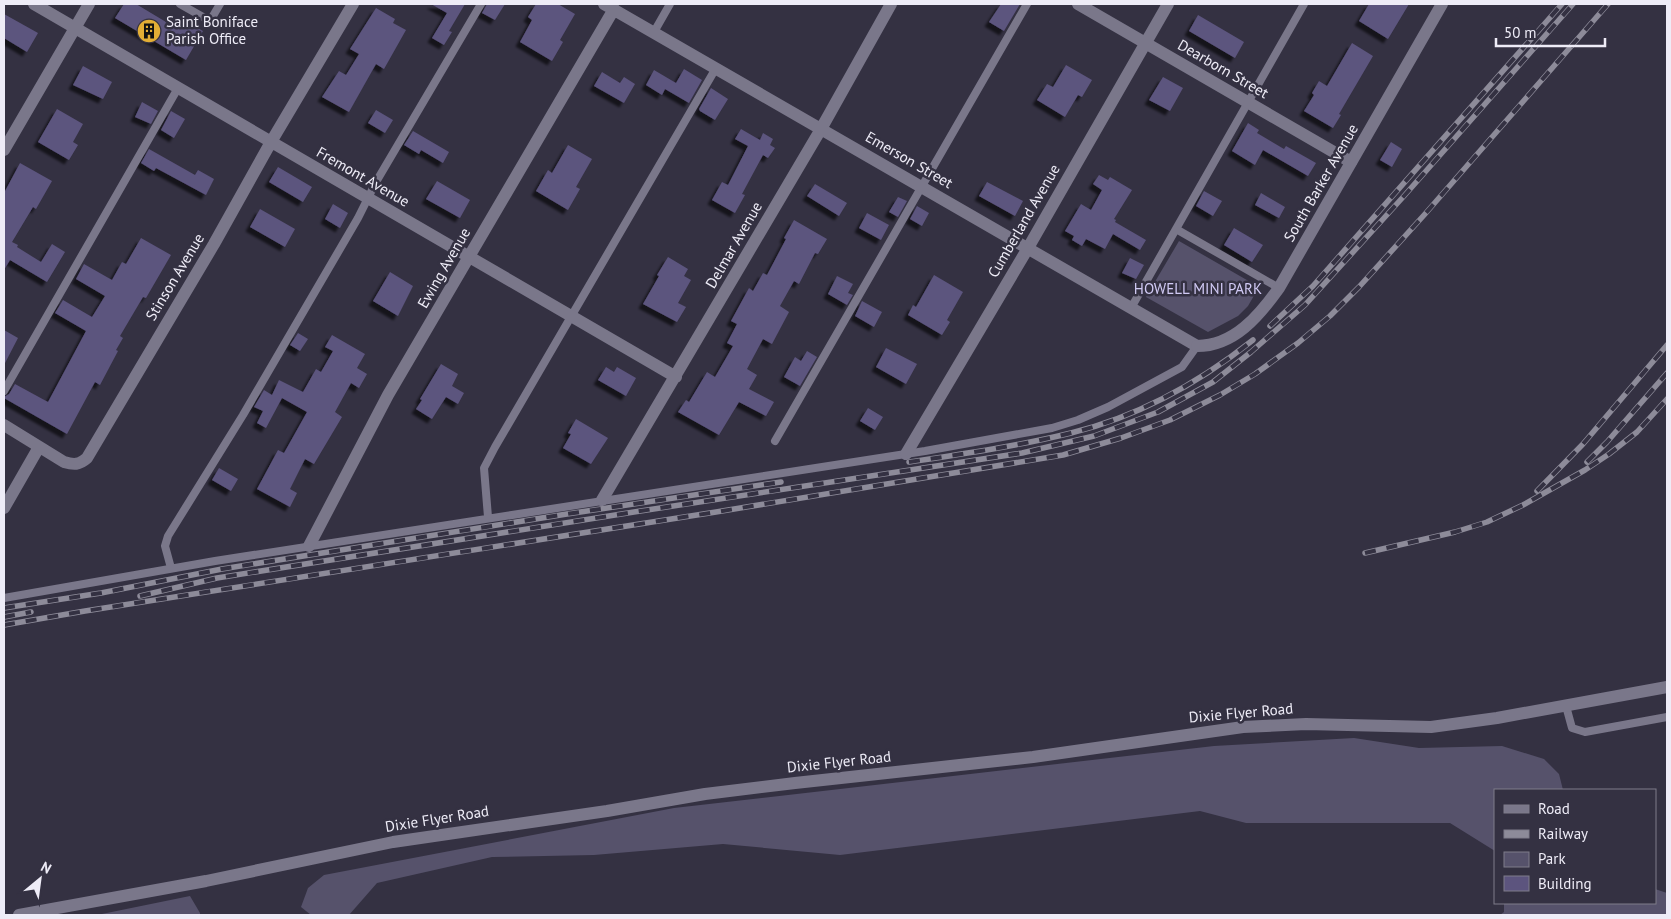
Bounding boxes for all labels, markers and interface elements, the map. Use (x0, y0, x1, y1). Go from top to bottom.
place label: Saint Boniface Parish Office (166, 12, 258, 48)
scale bar (1496, 15, 1605, 47)
building icon: Saint Boniface Parish Office (136, 18, 162, 44)
text: 50 m (1504, 23, 1537, 42)
street label: Dearborn Street (1174, 35, 1272, 102)
street label: South Barker Avenue (1279, 121, 1362, 245)
street label: Emerson Street (862, 127, 956, 192)
street label: Fremont Avenue (313, 142, 413, 211)
street label: Cumberland Avenue (983, 161, 1064, 281)
street label: Delmar Avenue (701, 198, 766, 291)
street label: Ewing Avenue (413, 224, 474, 311)
street label: Stinson Avenue (141, 230, 208, 324)
park label: HOWELL MINI PARK (1134, 279, 1262, 298)
street label: Dixie Flyer Road (1188, 698, 1294, 727)
street label: Dixie Flyer Road (786, 747, 892, 776)
legend (1494, 789, 1656, 904)
text: Road (1538, 799, 1570, 818)
street label: Dixie Flyer Road (384, 801, 490, 836)
text: Railway (1538, 824, 1588, 843)
text: Park (1538, 849, 1566, 868)
north arrow (15, 854, 65, 904)
text: N (38, 858, 55, 878)
text: Building (1538, 874, 1592, 893)

